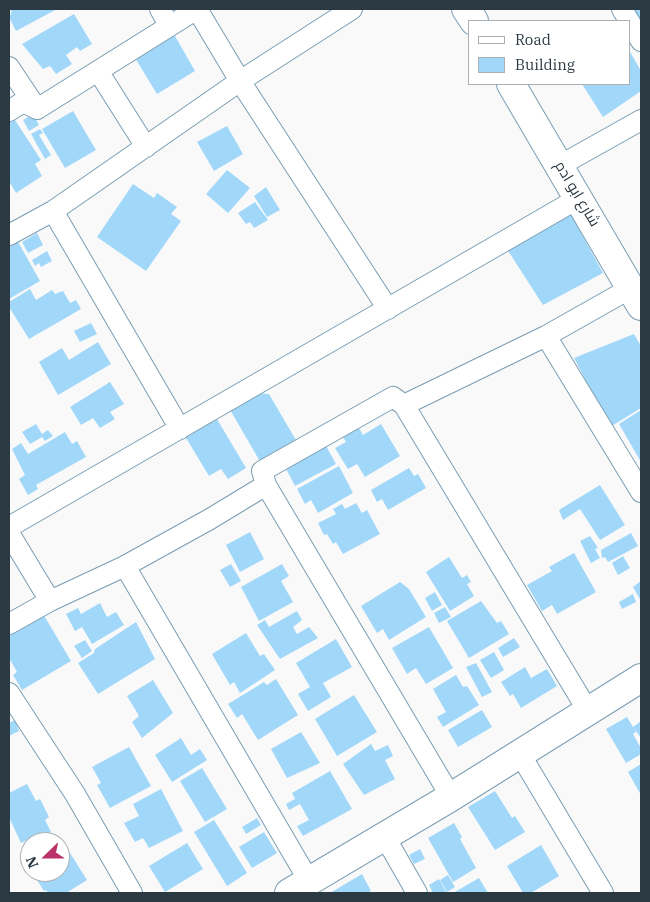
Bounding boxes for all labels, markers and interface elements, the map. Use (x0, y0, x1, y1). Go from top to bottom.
legend (468, 20, 630, 85)
text: Road (515, 30, 551, 49)
text: Building (515, 55, 575, 74)
street label: شارع ابو ادم (550, 158, 604, 230)
north arrow (20, 832, 70, 882)
text: N (22, 854, 42, 871)

